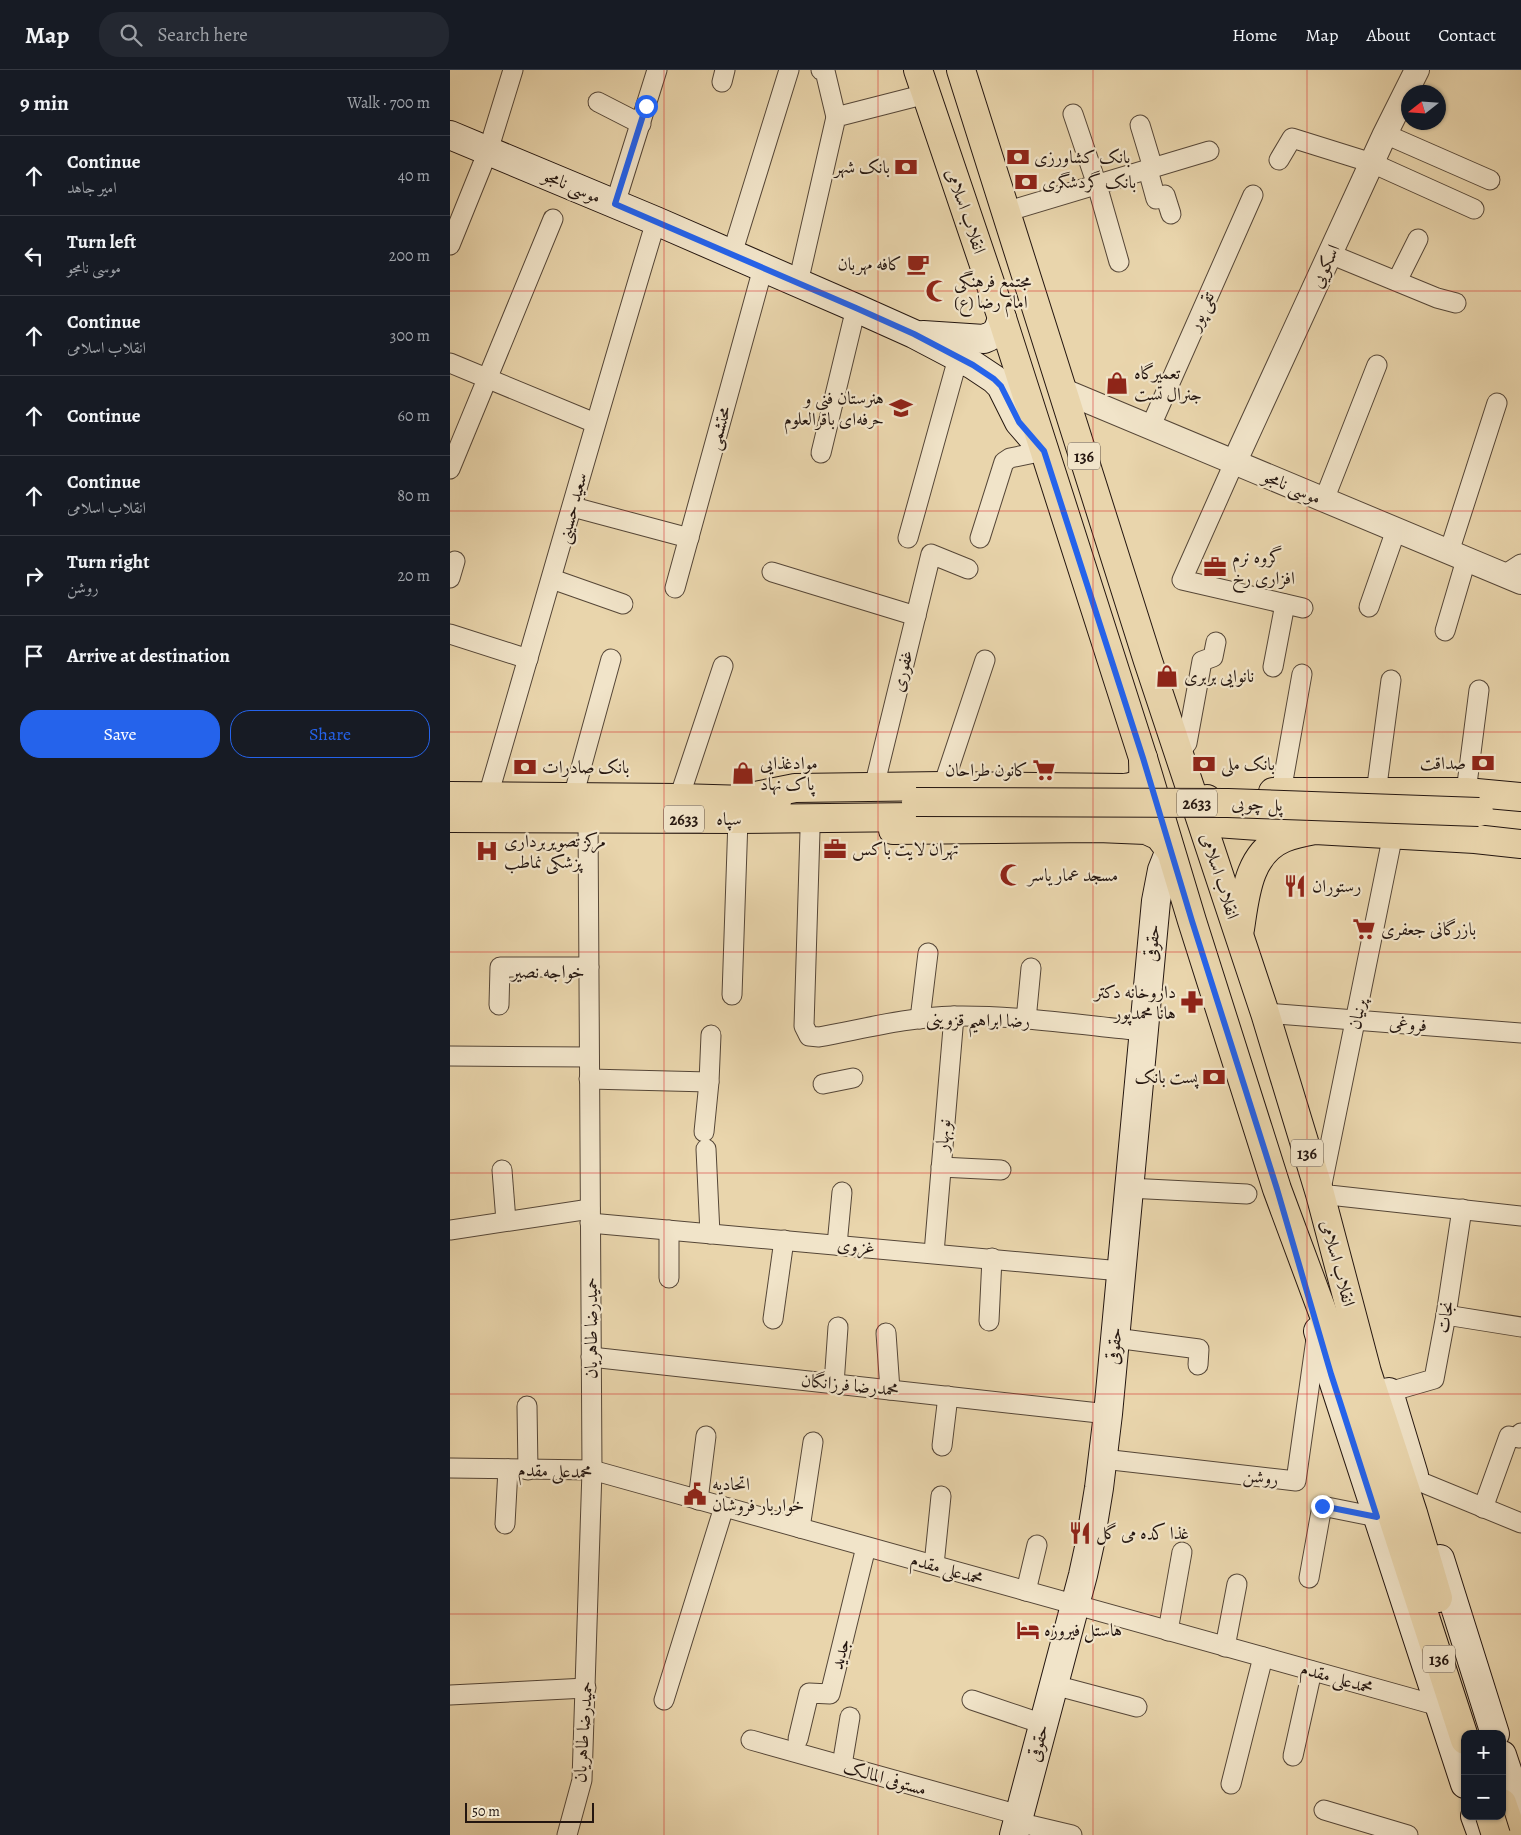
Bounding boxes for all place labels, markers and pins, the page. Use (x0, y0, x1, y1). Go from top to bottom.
bank icon: بانک کشاورزی (1005, 144, 1031, 170)
place label: بانک کشاورزی (1034, 145, 1130, 169)
bank icon: بانک شهر (893, 154, 919, 180)
place label: بانک شهر (832, 155, 890, 179)
bank icon: بانک گردشگری (1013, 169, 1039, 195)
place label: بانک گردشگری (1042, 170, 1136, 194)
cafe icon: کافه مهربان (905, 251, 931, 277)
place label: کافه مهربان (837, 252, 902, 276)
place label: مجتمع فرهنگی امام رضا (ع) (954, 269, 1031, 318)
mosque icon: مجتمع فرهنگی امام رضا (ع) (924, 278, 950, 304)
place label: تعمیرگاه جنرال تست (1134, 361, 1202, 406)
shop icon: تعمیرگاه جنرال تست (1104, 370, 1130, 396)
place label: هنرستان فنی و حرفه‌ای باقرالعلوم (784, 386, 884, 435)
school or university icon: هنرستان فنی و حرفه‌ای باقرالعلوم (888, 395, 914, 421)
place label: گروه نرم افزاری رخ (1232, 545, 1295, 594)
office icon: گروه نرم افزاری رخ (1202, 554, 1228, 580)
shop icon: نانوایی بربری (1154, 663, 1180, 689)
place label: نانوایی بربری (1184, 664, 1254, 688)
bank icon: صداقت (1470, 750, 1496, 776)
place label: موادغذایی پاک نهاد (760, 751, 818, 797)
bank icon: بانک ملی (1191, 751, 1217, 777)
place label: صداقت (1420, 751, 1466, 775)
place label: بانک ملی (1221, 752, 1275, 777)
bank icon: بانک صادرات (512, 754, 538, 780)
place label: بانک صادرات (542, 755, 629, 779)
supermarket icon: کانون طراحان (1031, 757, 1057, 783)
place label: کانون طراحان (945, 758, 1028, 782)
shop icon: موادغذایی پاک نهاد (730, 760, 756, 786)
place label: مرکز تصویربرداری پزشکی نماطب (504, 829, 606, 875)
office icon: تهران لایت باکس (822, 836, 848, 862)
place label: تهران لایت باکس (852, 837, 959, 861)
hospital icon: مرکز تصویربرداری پزشکی نماطب (474, 838, 500, 864)
mosque icon: مسجد عمار یاسر (998, 862, 1024, 888)
place label: مسجد عمار یاسر (1026, 863, 1118, 887)
restaurant icon: رستوران (1282, 873, 1308, 899)
place label: رستوران (1312, 874, 1361, 898)
supermarket icon: بازرگانی جعفری (1351, 916, 1377, 942)
place label: بازرگانی جعفری (1381, 917, 1476, 941)
place label: داروخانه دکتر هانا محمدپور (1092, 980, 1176, 1026)
pharmacy icon: داروخانه دکتر هانا محمدپور (1179, 989, 1205, 1015)
bank icon: پست بانک (1201, 1064, 1227, 1090)
place label: پست بانک (1134, 1065, 1199, 1089)
place label: اتحادیه خواربار فروشان (712, 1472, 804, 1517)
public building icon: اتحادیه خواربار فروشان (682, 1481, 708, 1507)
restaurant icon: غذا کده می گل (1067, 1520, 1093, 1546)
place label: غذا کده می گل (1096, 1521, 1189, 1545)
hotel icon: هاستل فیروزه (1015, 1617, 1041, 1643)
place label: هاستل فیروزه (1044, 1618, 1122, 1643)

